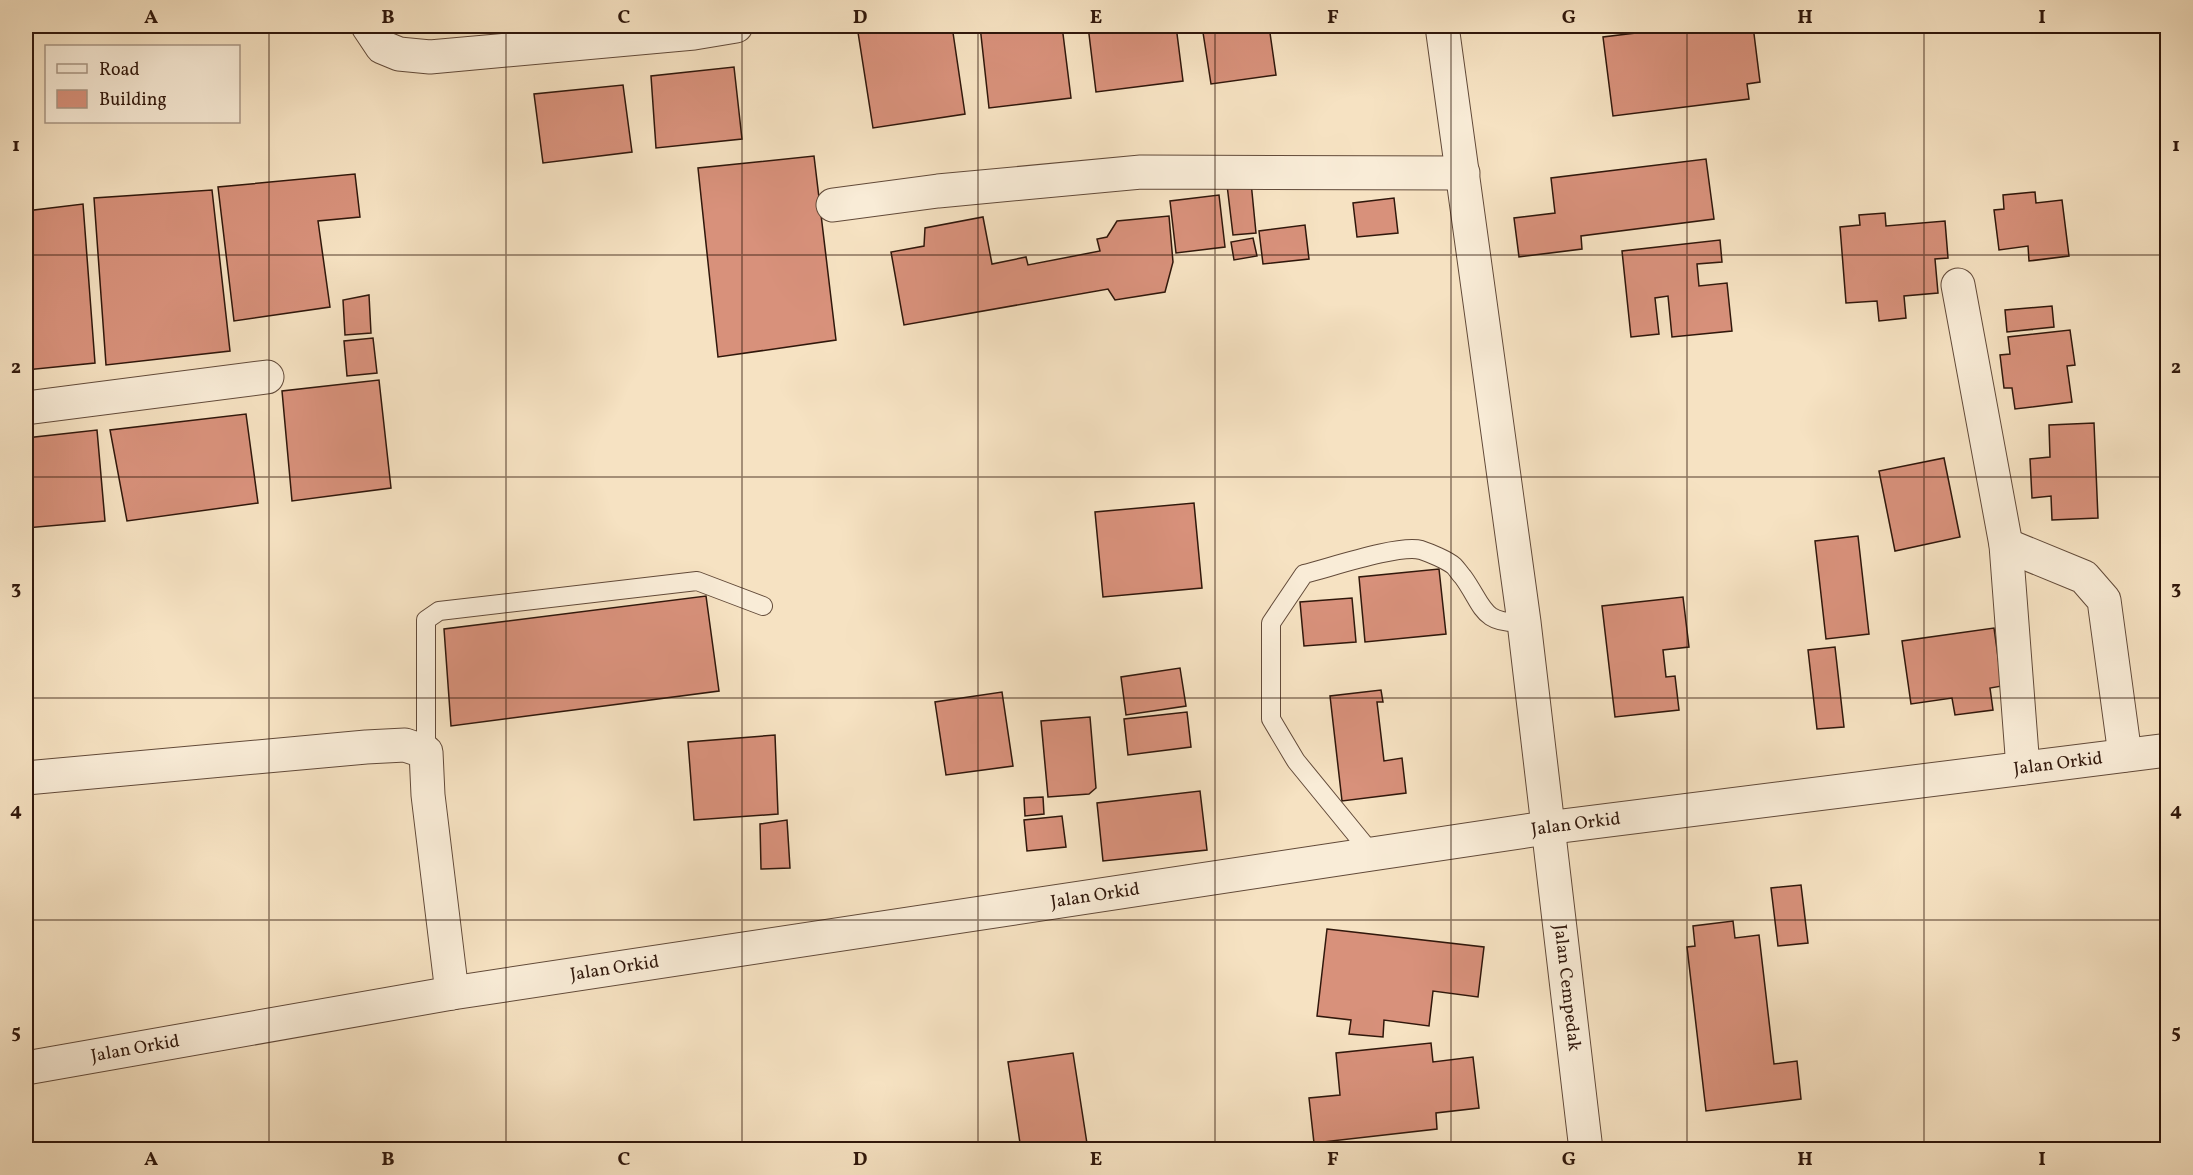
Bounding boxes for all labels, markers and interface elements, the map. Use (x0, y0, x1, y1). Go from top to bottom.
text: A (144, 4, 158, 32)
text: B (381, 4, 395, 32)
text: C (618, 4, 631, 32)
text: D (853, 4, 867, 32)
text: E (1090, 4, 1102, 32)
text: F (1327, 4, 1339, 32)
text: G (1562, 4, 1576, 32)
text: H (1797, 4, 1813, 32)
text: I (2038, 4, 2046, 32)
legend (45, 45, 240, 123)
text: Road (99, 58, 140, 83)
text: Building (99, 88, 167, 113)
text: 1 (12, 132, 20, 160)
text: 1 (2172, 132, 2180, 160)
text: 2 (11, 354, 21, 382)
text: 2 (2171, 354, 2181, 382)
text: 3 (11, 575, 21, 603)
text: 3 (2171, 575, 2181, 603)
street label: Jalan Orkid (2012, 746, 2104, 782)
text: 4 (10, 797, 22, 825)
text: 4 (2170, 797, 2182, 825)
street label: Jalan Orkid (1530, 806, 1622, 843)
street label: Jalan Orkid (1049, 877, 1141, 915)
street label: Jalan Cempedak (1547, 923, 1587, 1053)
street label: Jalan Orkid (568, 949, 661, 987)
text: 5 (11, 1019, 21, 1047)
text: 5 (2171, 1019, 2181, 1047)
street label: Jalan Orkid (89, 1029, 182, 1069)
text: A (144, 1146, 158, 1174)
text: B (381, 1146, 395, 1174)
text: C (618, 1146, 631, 1174)
text: D (853, 1146, 867, 1174)
text: E (1090, 1146, 1102, 1174)
text: F (1327, 1146, 1339, 1174)
text: G (1562, 1146, 1576, 1174)
text: H (1797, 1146, 1813, 1174)
text: I (2038, 1146, 2046, 1174)

